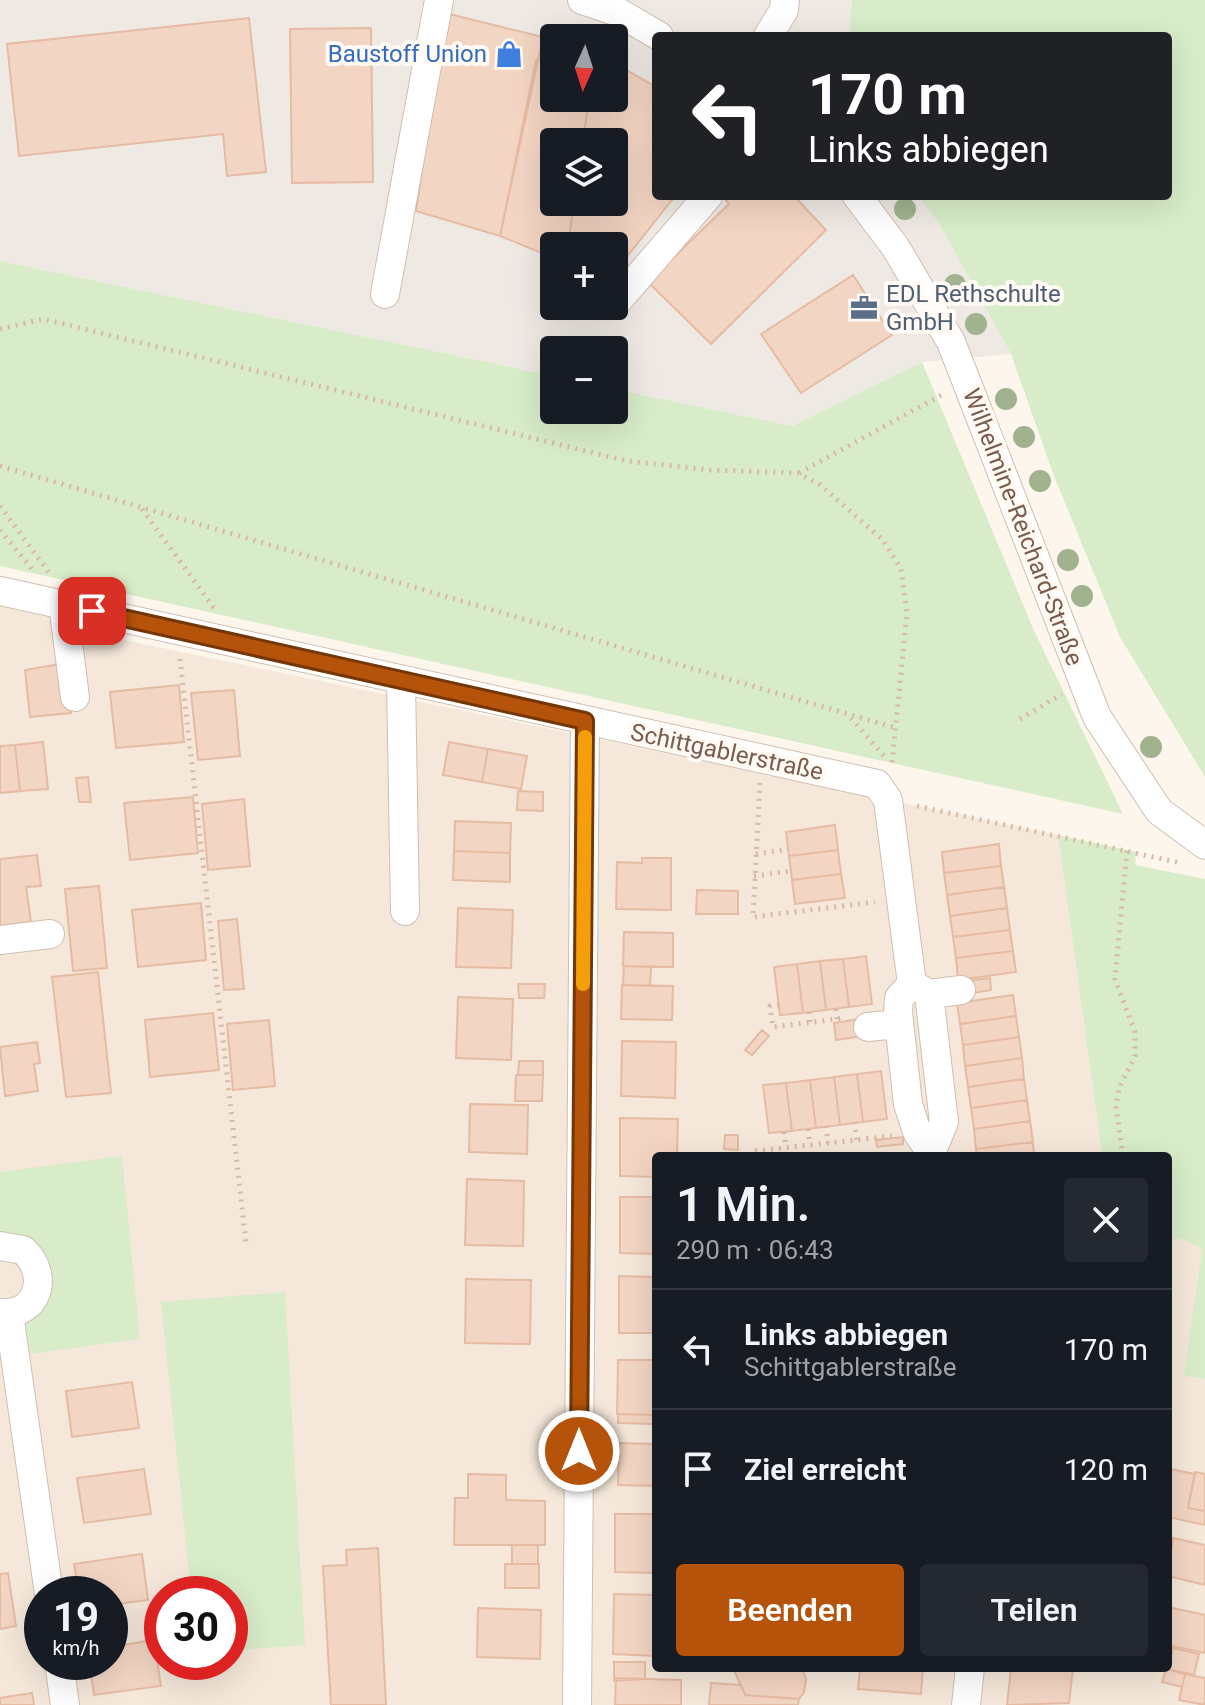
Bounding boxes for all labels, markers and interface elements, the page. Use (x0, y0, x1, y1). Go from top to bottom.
north arrow (540, 24, 628, 112)
map controls (540, 24, 628, 424)
shop icon: Baustoff Union (494, 39, 524, 69)
place label: Baustoff Union (328, 40, 487, 68)
text: 170 m (808, 62, 967, 128)
icon: left (676, 64, 780, 168)
button: layers (540, 128, 628, 216)
text: Links abbiegen (808, 129, 1049, 171)
button: + (540, 232, 628, 320)
place label: EDL Rethschulte GmbH (886, 280, 1061, 336)
office icon: EDL Rethschulte GmbH (849, 293, 879, 323)
button: − (540, 336, 628, 424)
street label: Wilhelmine-Reichard-Straße (957, 385, 1089, 669)
pin (58, 577, 126, 645)
icon: arrive (70, 589, 114, 633)
street label: Schittgablerstraße (628, 718, 826, 786)
text: 1 Min. (676, 1176, 810, 1233)
button: close (1064, 1178, 1148, 1262)
text: 290 m · 06:43 (676, 1235, 834, 1265)
text: Links abbiegen (744, 1317, 948, 1352)
icon: left (676, 1327, 720, 1371)
text: 170 m (1064, 1332, 1148, 1367)
text: Schittgablerstraße (744, 1352, 957, 1382)
position arrow (537, 1409, 621, 1493)
icon: arrive (676, 1447, 720, 1491)
text: Ziel erreicht (744, 1452, 906, 1487)
text: 120 m (1064, 1452, 1148, 1487)
button: Beenden (676, 1564, 904, 1656)
button: Teilen (920, 1564, 1148, 1656)
speed limit sign: 30 (144, 1576, 248, 1680)
text: 19 (53, 1594, 99, 1641)
text: km/h (53, 1636, 99, 1660)

